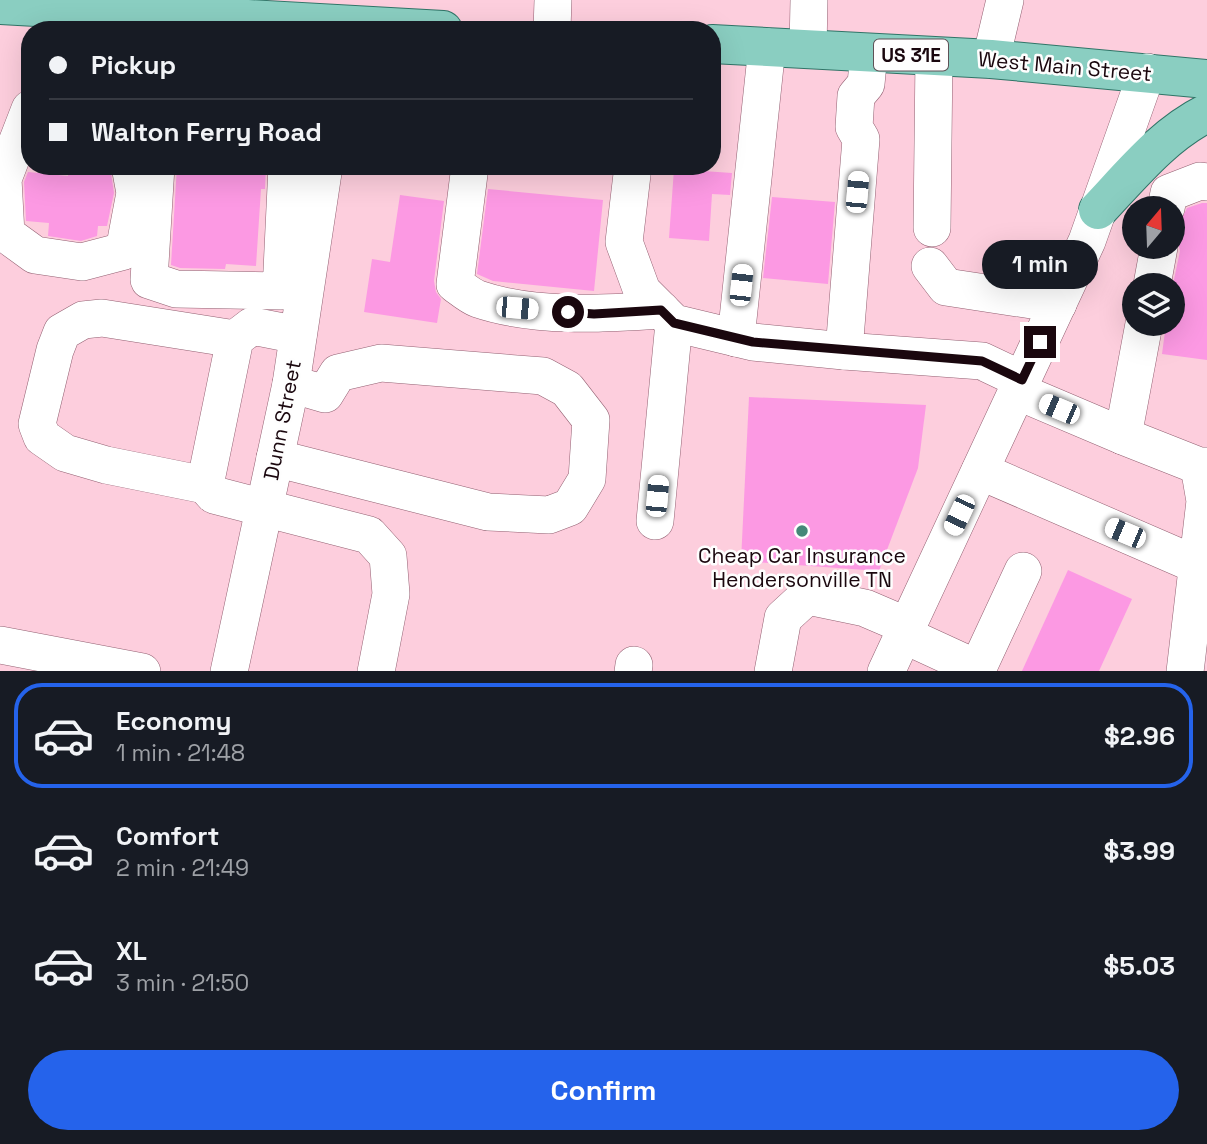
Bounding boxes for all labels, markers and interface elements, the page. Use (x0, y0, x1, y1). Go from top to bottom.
road number: US 31E (874, 40, 948, 70)
street label: West Main Street (977, 45, 1153, 87)
text: Pickup (91, 48, 176, 82)
text: Walton Ferry Road (91, 115, 322, 149)
car (845, 170, 870, 214)
north arrow (1122, 196, 1185, 259)
map controls (1122, 196, 1185, 336)
callout: 1 min (982, 240, 1098, 290)
text: 1 min (1012, 249, 1068, 279)
car (729, 263, 754, 307)
button: layers (1122, 273, 1185, 336)
car (496, 296, 539, 320)
route start (552, 296, 584, 328)
route end (1024, 326, 1056, 358)
street label: Dunn Street (257, 357, 307, 483)
car (1036, 391, 1083, 427)
car (645, 474, 670, 518)
car (941, 492, 978, 538)
car (1102, 515, 1149, 551)
marker: Cheap Car Insurance Hendersonville TN (794, 523, 810, 539)
place label: Cheap Car Insurance Hendersonville TN (698, 542, 906, 593)
icon: car (32, 704, 95, 767)
text: Economy (116, 704, 232, 738)
text: $2.96 (1104, 719, 1175, 753)
text: 1 min · 21:48 (116, 738, 245, 768)
icon: car (32, 819, 95, 882)
text: Comfort (116, 819, 219, 853)
text: $3.99 (1104, 834, 1175, 868)
text: 2 min · 21:49 (116, 853, 249, 883)
icon: car (32, 934, 95, 997)
text: XL (116, 934, 147, 968)
text: $5.03 (1104, 949, 1175, 983)
text: 3 min · 21:50 (116, 968, 249, 998)
button: Confirm (28, 1050, 1179, 1130)

